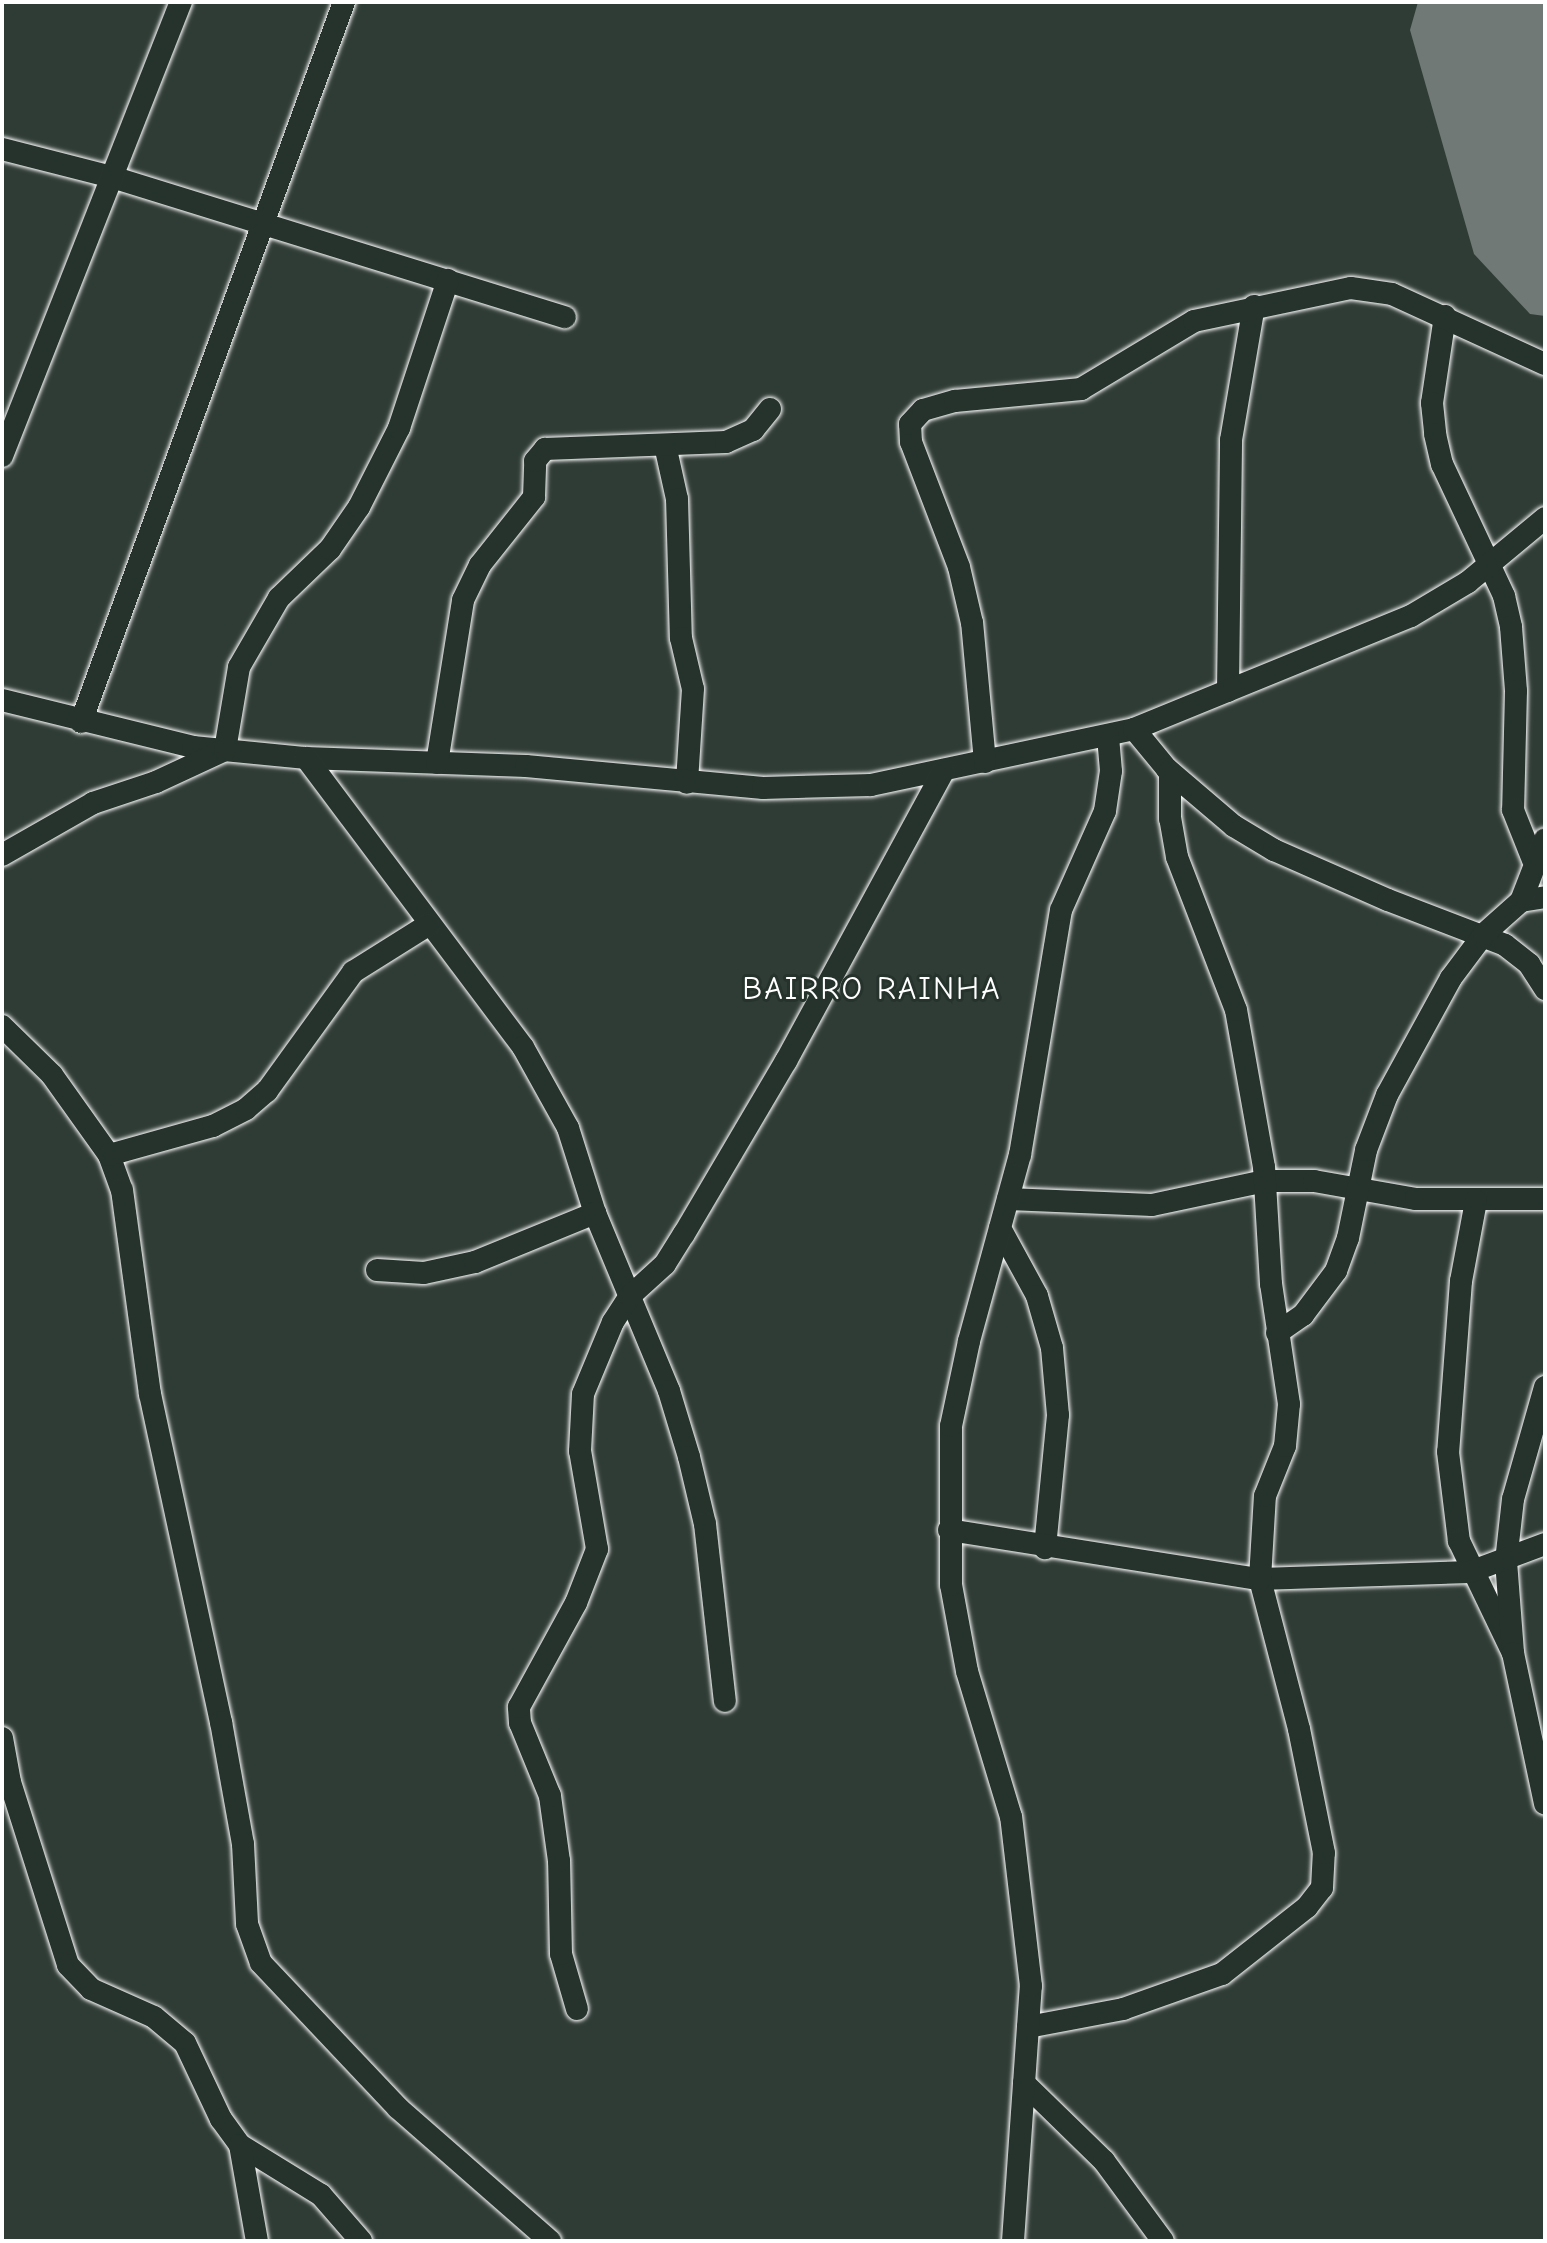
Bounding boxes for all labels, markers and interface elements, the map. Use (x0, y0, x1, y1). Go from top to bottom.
district label: BAIRRO RAINHA (742, 970, 1002, 1008)

